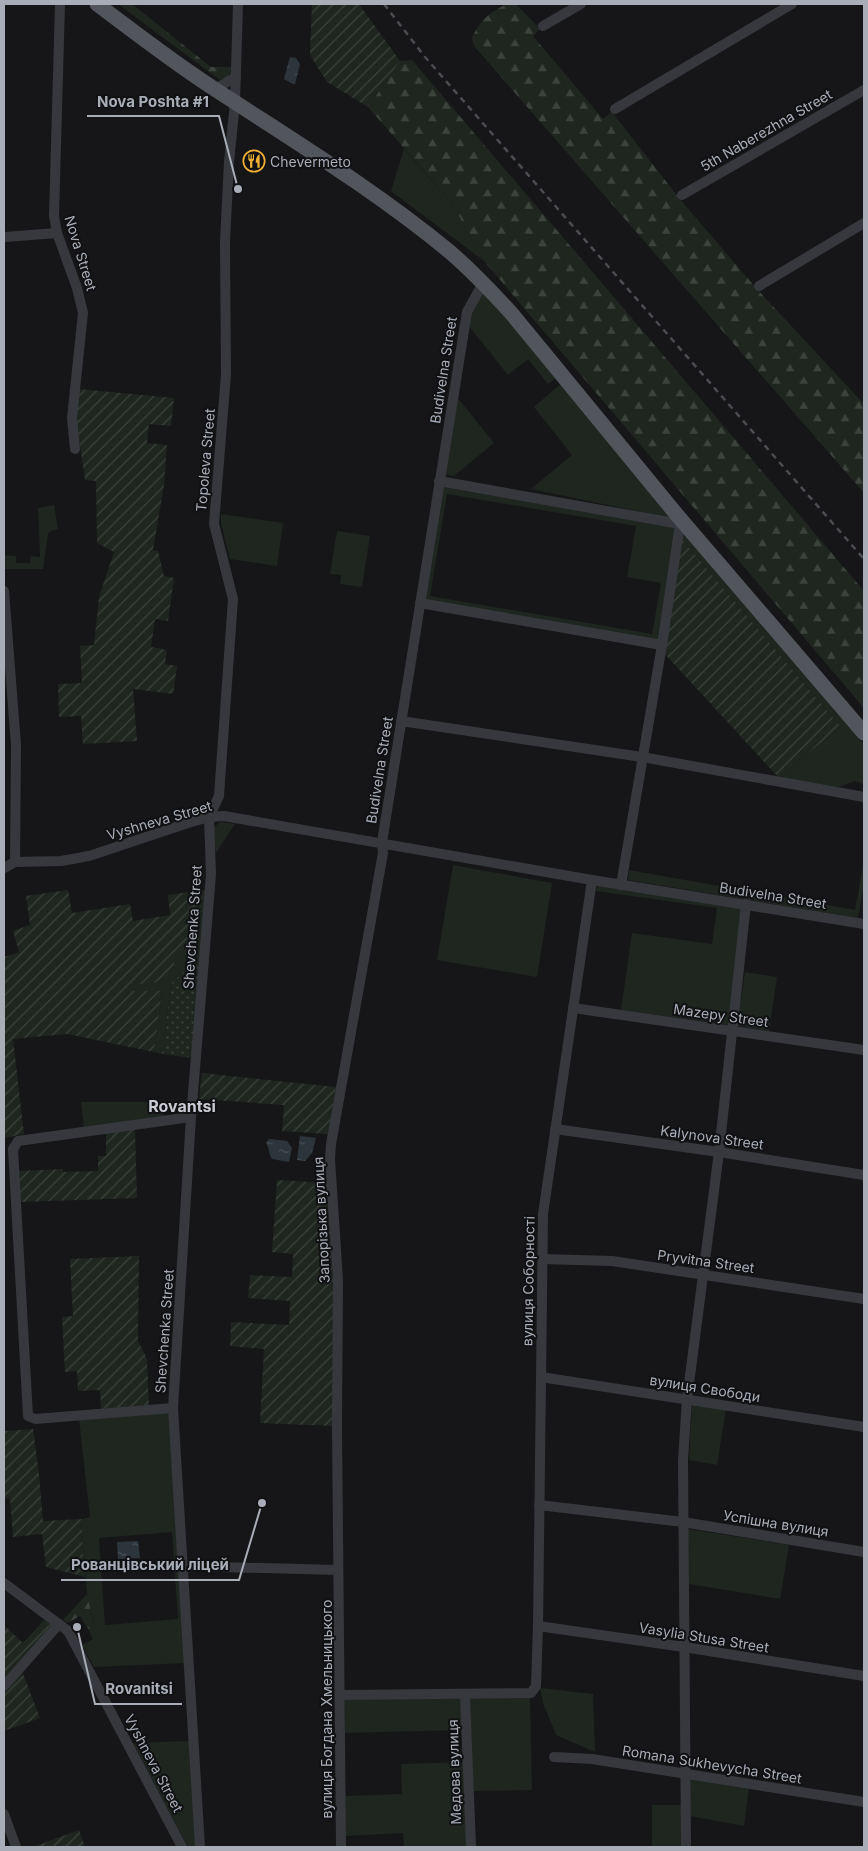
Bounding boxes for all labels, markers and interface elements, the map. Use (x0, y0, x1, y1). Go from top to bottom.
street label: 5th Naberezhna Street (697, 85, 835, 175)
callout: Nova Poshta #1 (87, 86, 219, 116)
text: Nova Poshta #1 (97, 92, 209, 111)
restaurant icon: Chevermeto (242, 149, 266, 173)
place label: Chevermeto (270, 153, 351, 170)
street label: Nova Street (62, 213, 101, 293)
street label: Budivelna Street (426, 315, 460, 425)
street label: Topoleva Street (192, 407, 218, 512)
street label: Budivelna Street (362, 715, 396, 825)
street label: Vyshneva Street (105, 797, 214, 843)
street label: Shevchenka Street (179, 864, 205, 990)
street label: Budivelna Street (718, 878, 828, 912)
street label: Mazepy Street (672, 1000, 770, 1030)
district label: Rovantsi (148, 1096, 216, 1116)
street label: Kalynova Street (659, 1121, 765, 1153)
street label: Запорізька вулиця (309, 1156, 333, 1284)
street label: вулиця Соборності (518, 1216, 538, 1346)
street label: Pryvitna Street (656, 1246, 756, 1276)
street label: Shevchenka Street (151, 1268, 177, 1394)
street label: вулиця Свободи (648, 1371, 762, 1405)
street label: Успішна вулиця (722, 1506, 830, 1540)
callout: Рованцівський ліцей (61, 1550, 239, 1580)
text: Рованцівський ліцей (71, 1555, 229, 1574)
street label: вулиця Богдана Хмельницького (318, 1600, 335, 1818)
street label: Vasylia Stusa Street (638, 1618, 771, 1656)
callout: Rovanitsi (95, 1674, 182, 1704)
text: Rovanitsi (105, 1679, 173, 1698)
street label: Vyshneva Street (121, 1711, 187, 1815)
street label: Медова вулиця (444, 1719, 464, 1825)
street label: Romana Sukhevycha Street (621, 1741, 803, 1787)

